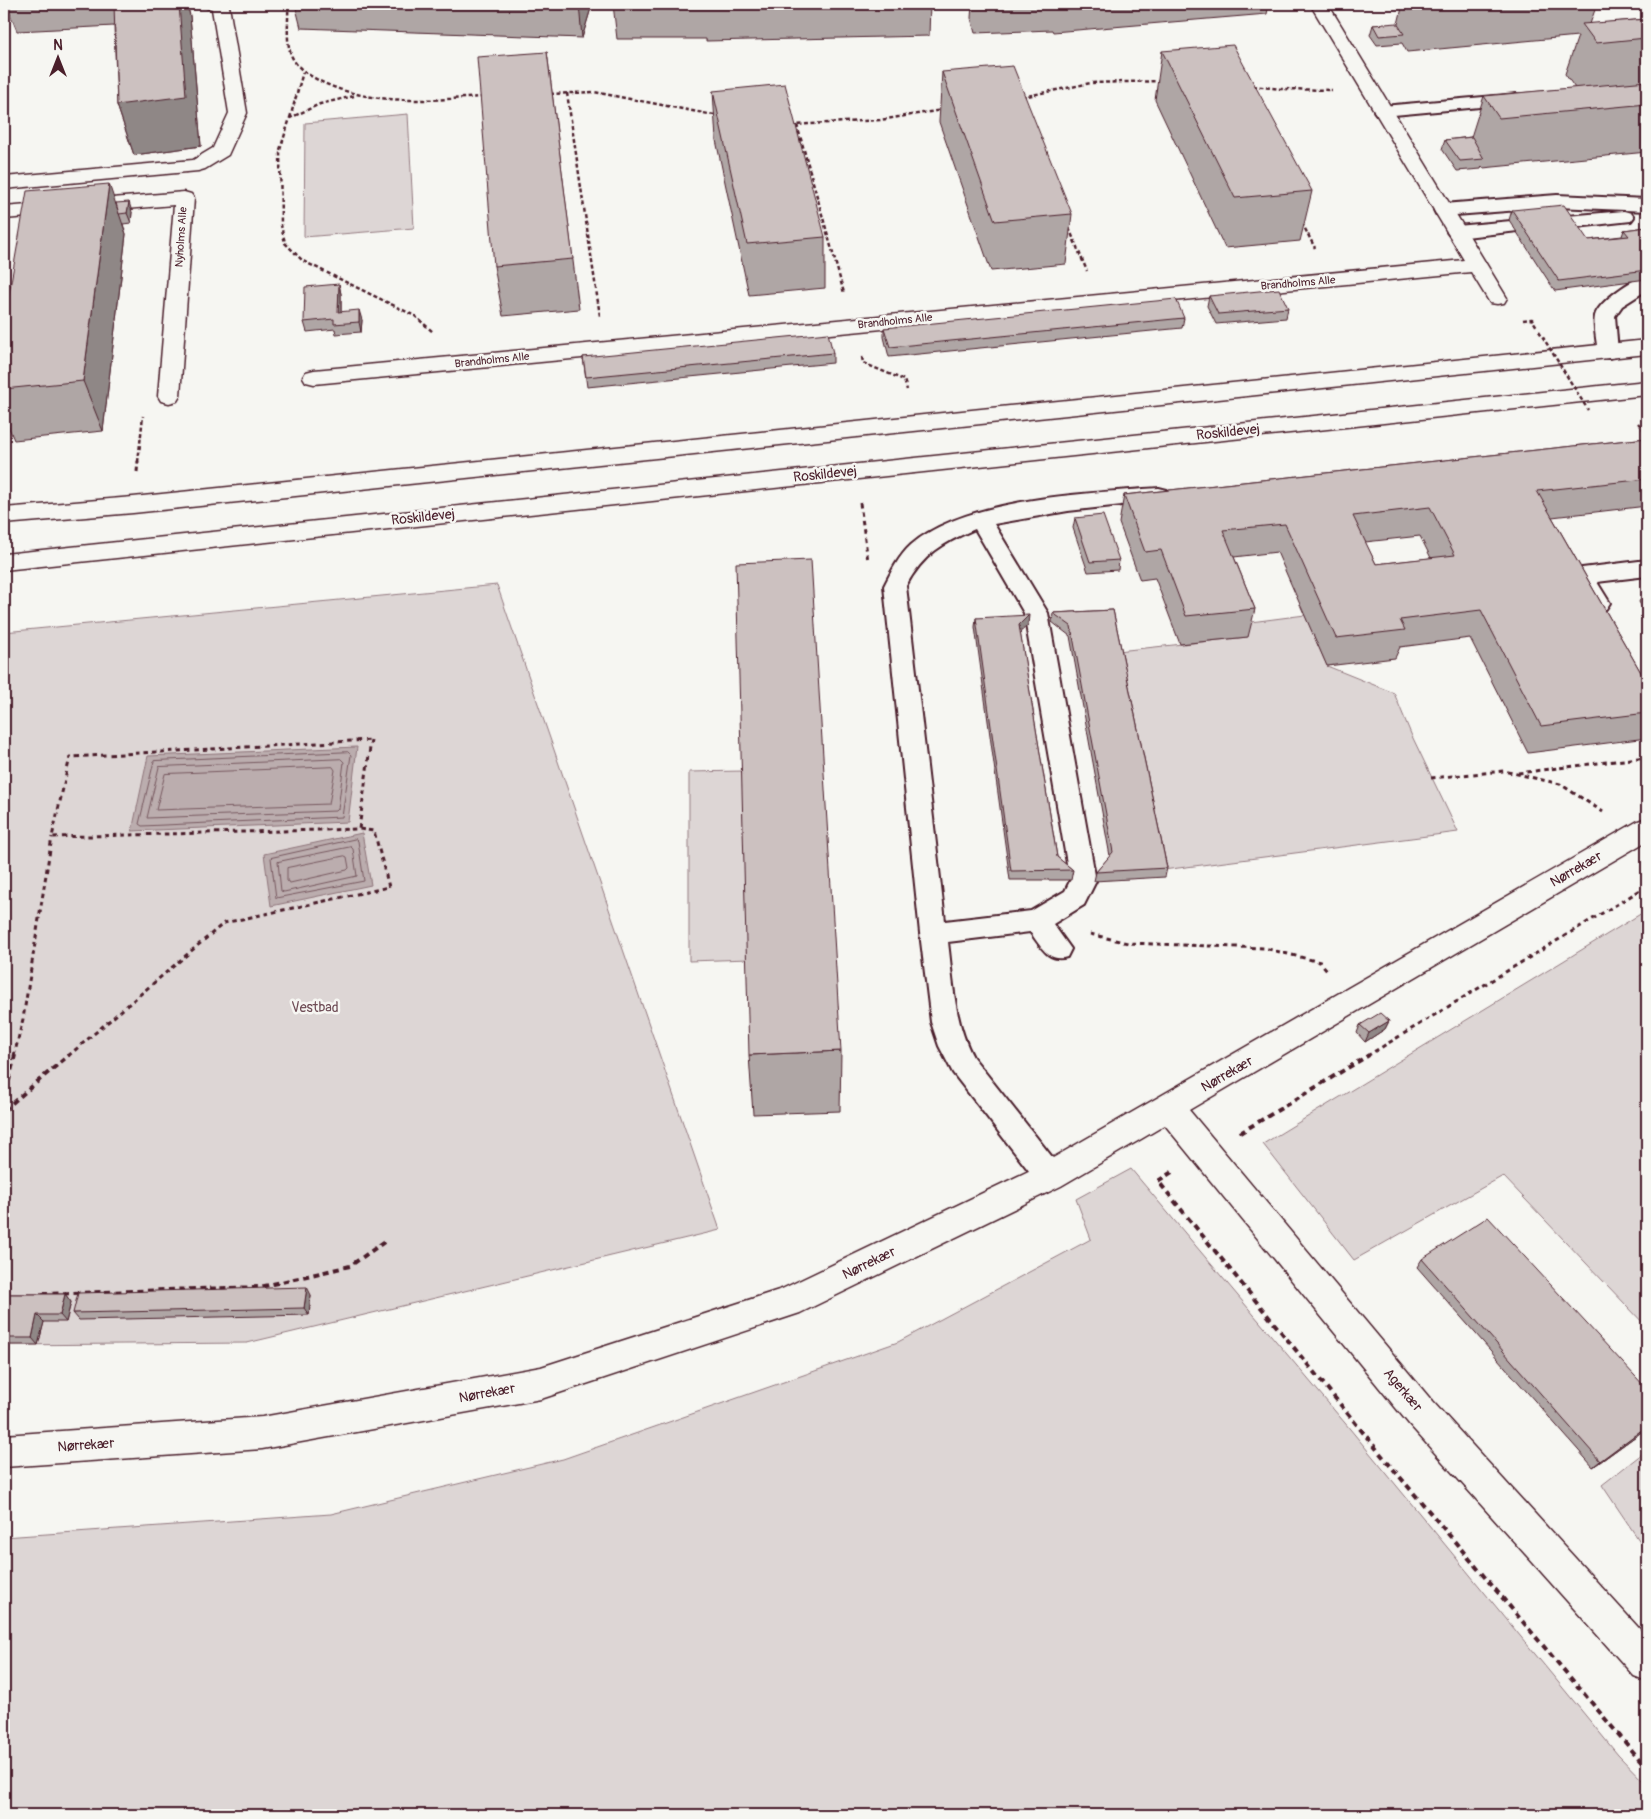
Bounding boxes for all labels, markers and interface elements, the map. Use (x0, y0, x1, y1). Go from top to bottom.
north arrow (32, 32, 82, 82)
text: N (53, 37, 63, 54)
street label: Nyholms Alle (172, 206, 190, 268)
street label: Brandholms Alle (1260, 273, 1336, 293)
street label: Brandholms Alle (857, 311, 934, 331)
street label: Brandholms Alle (454, 350, 531, 370)
street label: Roskildevej (1195, 420, 1261, 444)
street label: Roskildevej (792, 462, 858, 486)
street label: Roskildevej (390, 505, 456, 529)
street label: Nørrekær (1547, 847, 1605, 891)
park label: Vestbad (291, 999, 339, 1016)
street label: Nørrekær (1198, 1052, 1256, 1096)
street label: Nørrekær (840, 1243, 898, 1283)
street label: Agerkær (1380, 1365, 1426, 1415)
street label: Nørrekær (457, 1380, 517, 1406)
street label: Nørrekær (57, 1435, 115, 1455)

